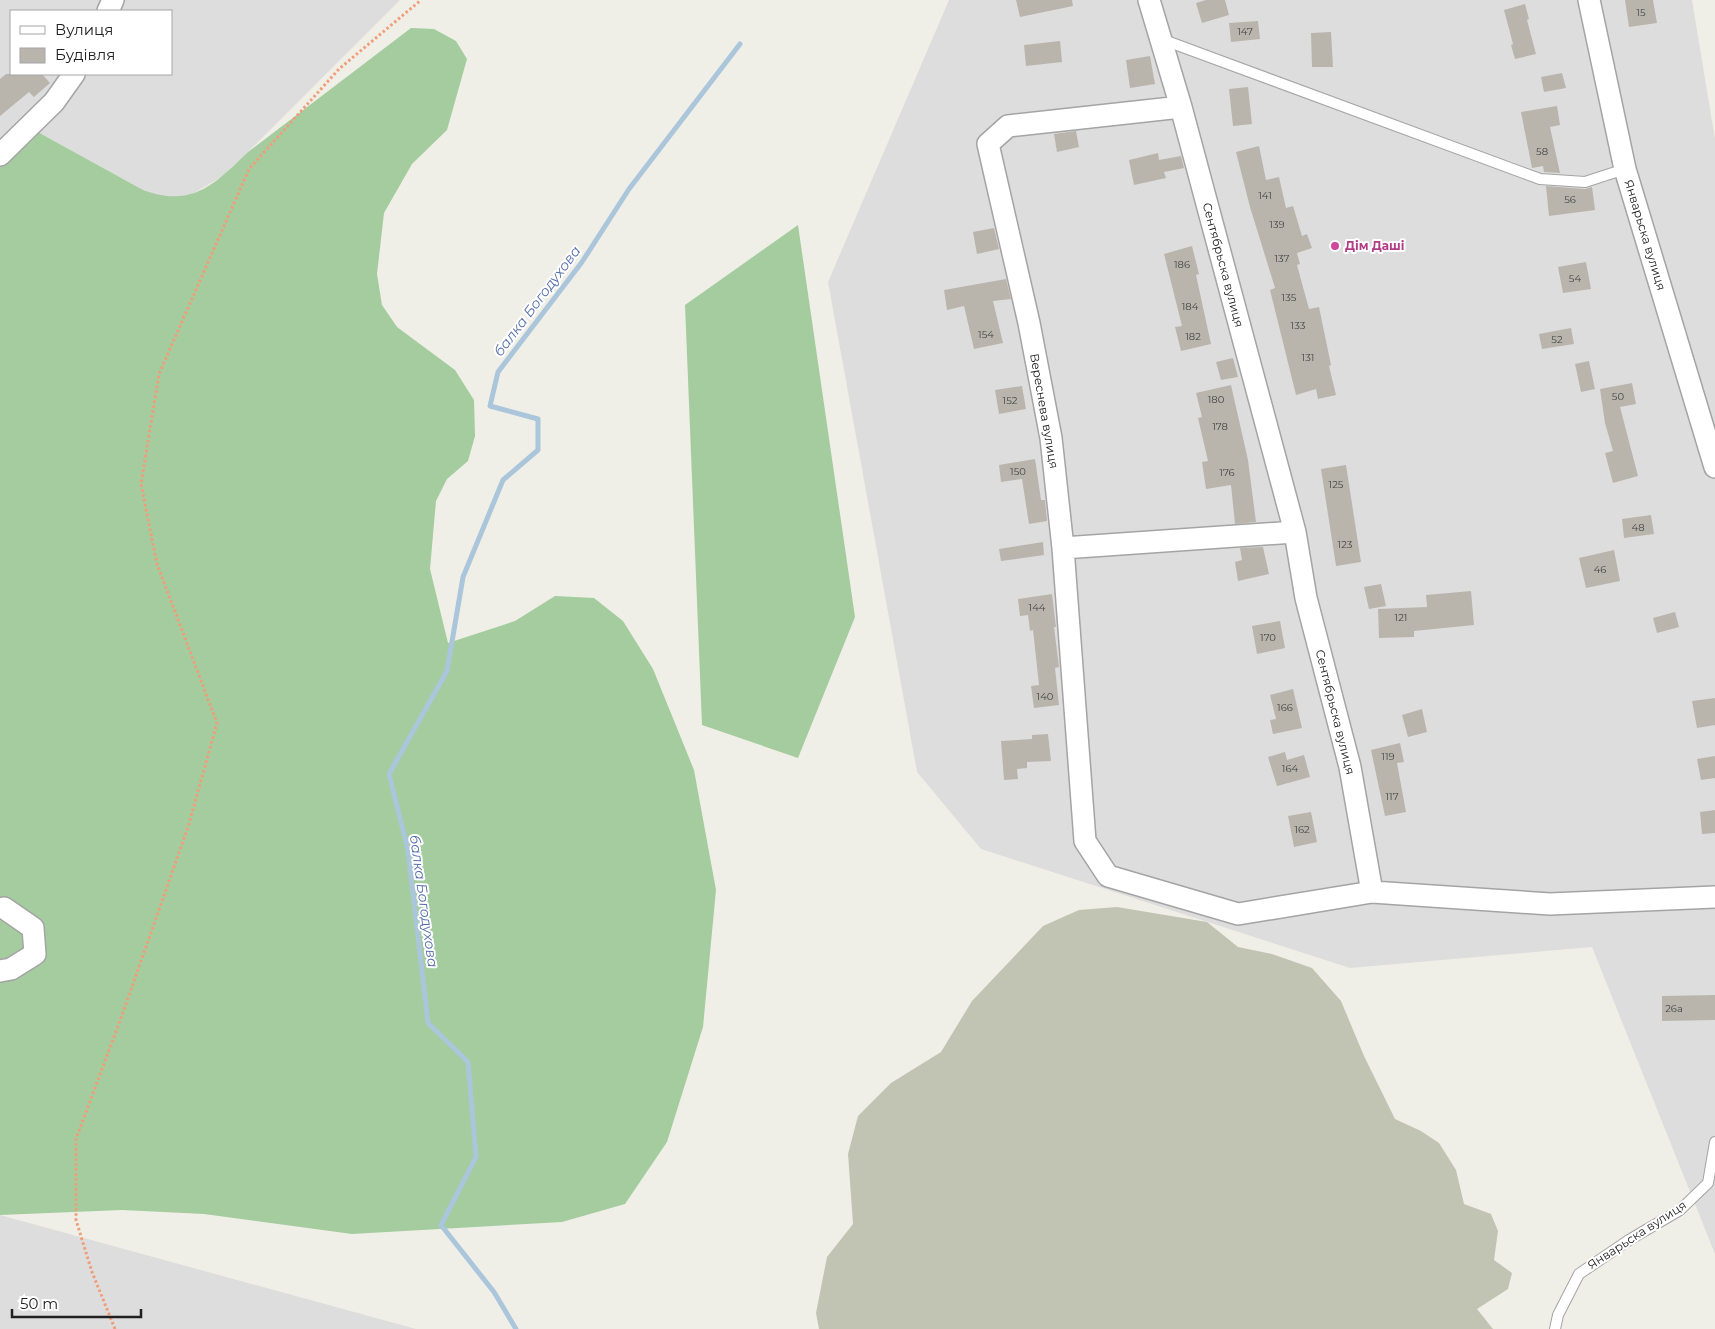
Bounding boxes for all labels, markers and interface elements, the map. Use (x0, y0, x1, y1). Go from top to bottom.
house number: 15 (1636, 6, 1646, 19)
legend (10, 10, 172, 75)
text: Вулиця (55, 20, 113, 39)
house number: 147 (1237, 25, 1253, 38)
text: Будівля (55, 45, 115, 64)
house number: 58 (1536, 145, 1548, 158)
street label: Январьска вулиця (1622, 178, 1669, 292)
house number: 141 (1258, 189, 1272, 202)
house number: 56 (1564, 193, 1576, 206)
street label: Сентябрьска вулиця (1200, 201, 1247, 329)
house number: 139 (1269, 218, 1285, 231)
place label: Дім Даші (1345, 238, 1404, 253)
marker: Дім Даші (1329, 240, 1341, 252)
water label: балка Богодухова (490, 242, 584, 360)
house number: 137 (1274, 252, 1290, 265)
house number: 186 (1174, 258, 1190, 271)
house number: 54 (1569, 272, 1582, 285)
house number: 135 (1282, 291, 1297, 304)
house number: 184 (1182, 300, 1199, 313)
house number: 133 (1291, 319, 1306, 332)
house number: 154 (978, 328, 994, 341)
house number: 182 (1185, 330, 1201, 343)
house number: 52 (1551, 333, 1563, 346)
house number: 131 (1302, 351, 1314, 364)
street label: Вереснева вулиця (1027, 352, 1062, 470)
house number: 50 (1612, 390, 1625, 403)
house number: 180 (1208, 393, 1225, 406)
house number: 152 (1003, 394, 1018, 407)
house number: 178 (1212, 420, 1228, 433)
house number: 150 (1010, 465, 1026, 478)
house number: 176 (1219, 466, 1235, 479)
house number: 125 (1329, 478, 1344, 491)
house number: 48 (1631, 521, 1645, 534)
house number: 123 (1338, 538, 1353, 551)
house number: 46 (1594, 563, 1606, 576)
house number: 144 (1029, 601, 1046, 614)
house number: 121 (1395, 611, 1407, 624)
house number: 170 (1260, 631, 1276, 644)
street label: Сентябрьска вулиця (1313, 648, 1358, 776)
house number: 140 (1037, 690, 1054, 703)
house number: 166 (1277, 701, 1293, 714)
house number: 119 (1381, 750, 1395, 763)
house number: 164 (1282, 762, 1299, 775)
house number: 117 (1385, 790, 1399, 803)
house number: 162 (1294, 823, 1310, 836)
water label: балка Богодухова (406, 833, 442, 969)
house number: 26а (1665, 1002, 1683, 1015)
street label: Январьска вулиця (1584, 1197, 1689, 1272)
scale bar (12, 1286, 141, 1318)
text: 50 m (20, 1294, 58, 1313)

